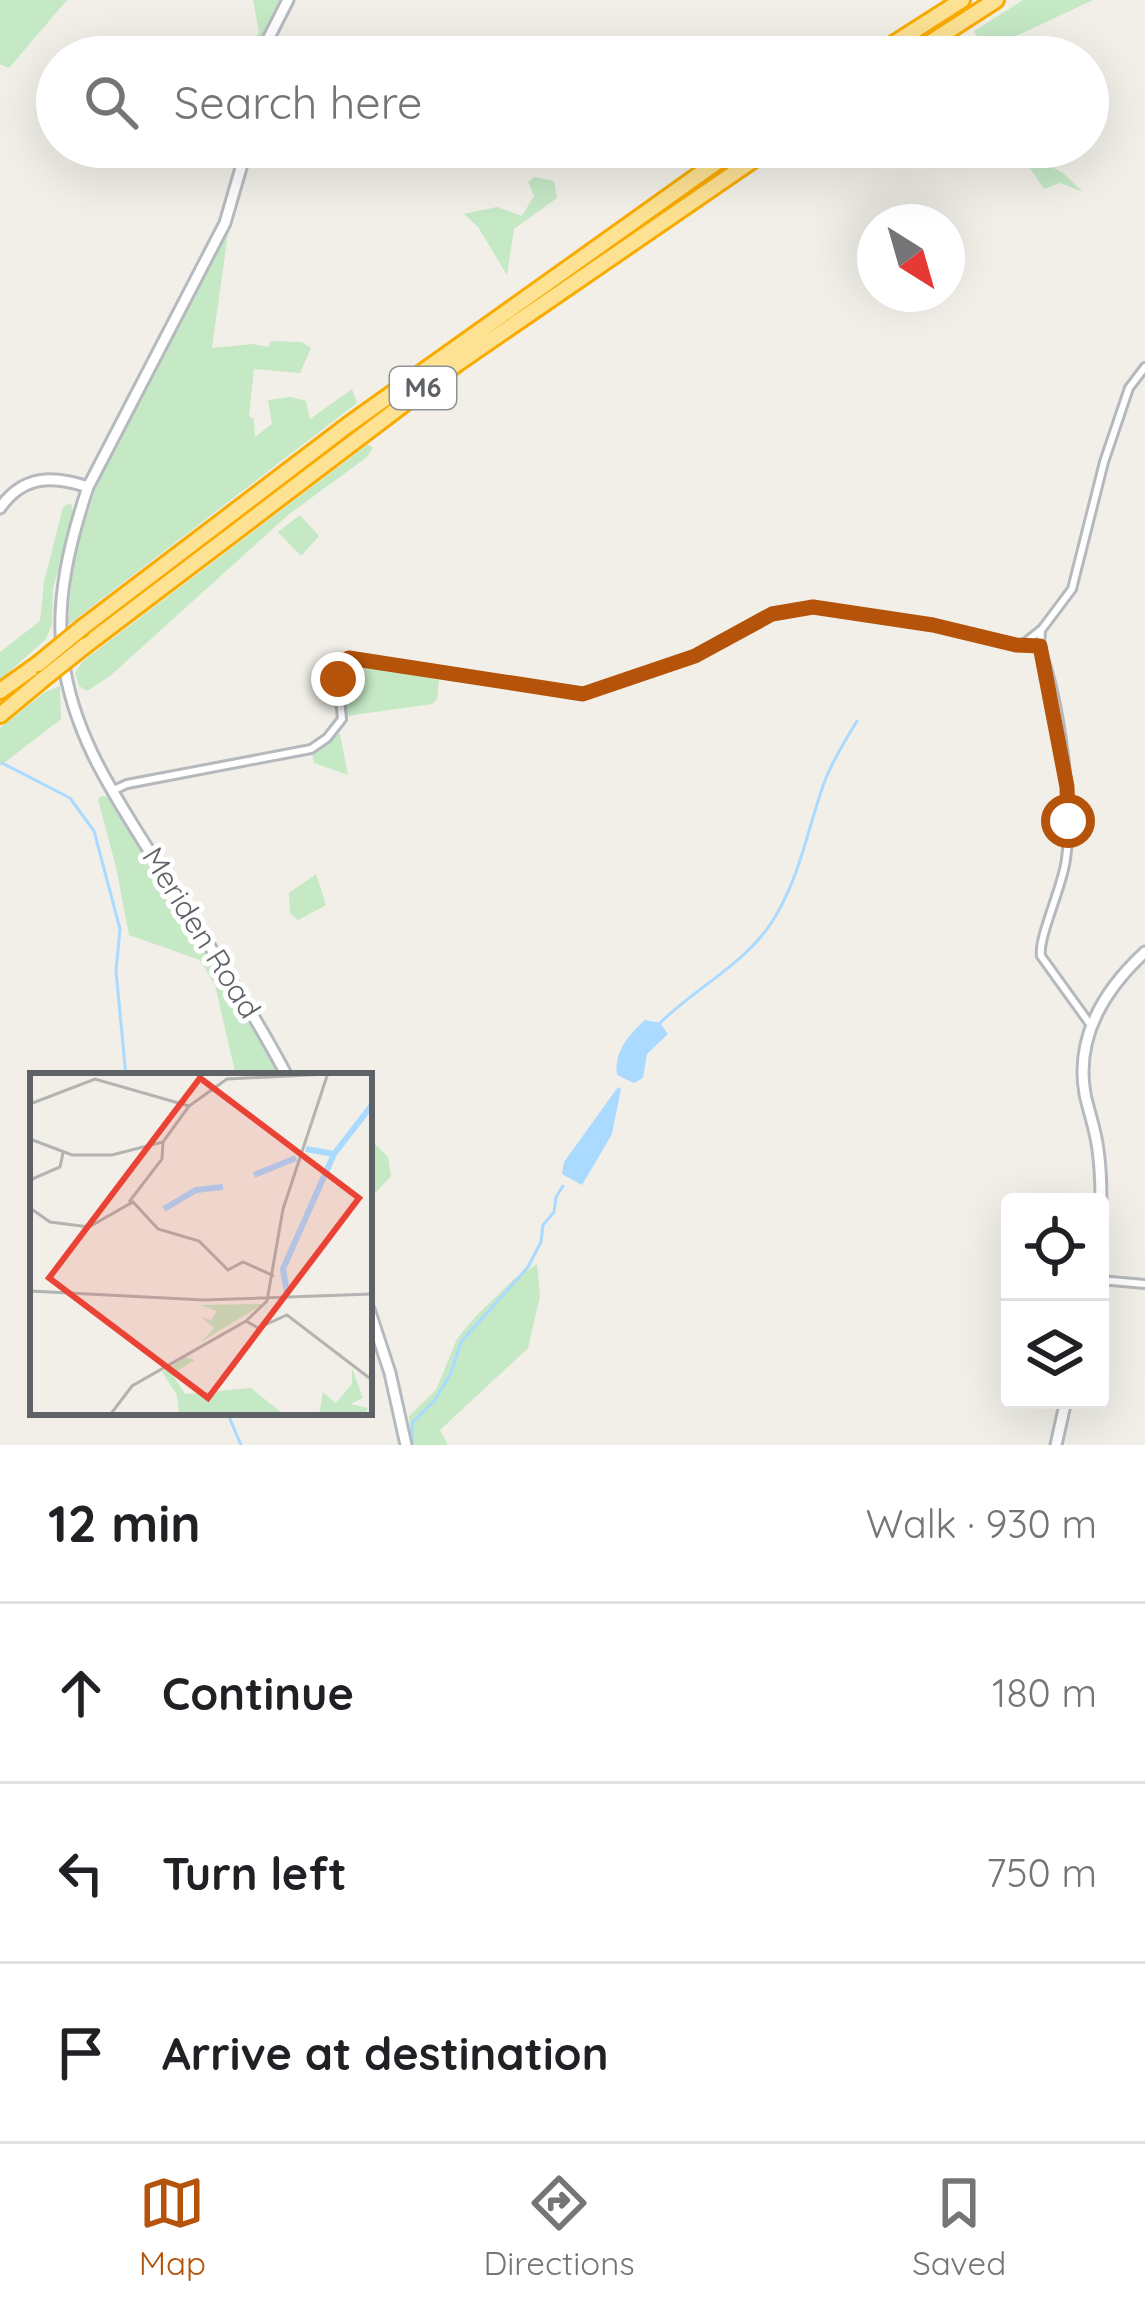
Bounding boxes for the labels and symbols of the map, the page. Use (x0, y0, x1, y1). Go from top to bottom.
north arrow (857, 204, 965, 312)
road number: M6 (390, 367, 456, 409)
route end (311, 652, 365, 706)
route start (1041, 794, 1095, 848)
street label: Meriden Road (134, 840, 270, 1025)
inset map (30, 1073, 372, 1415)

